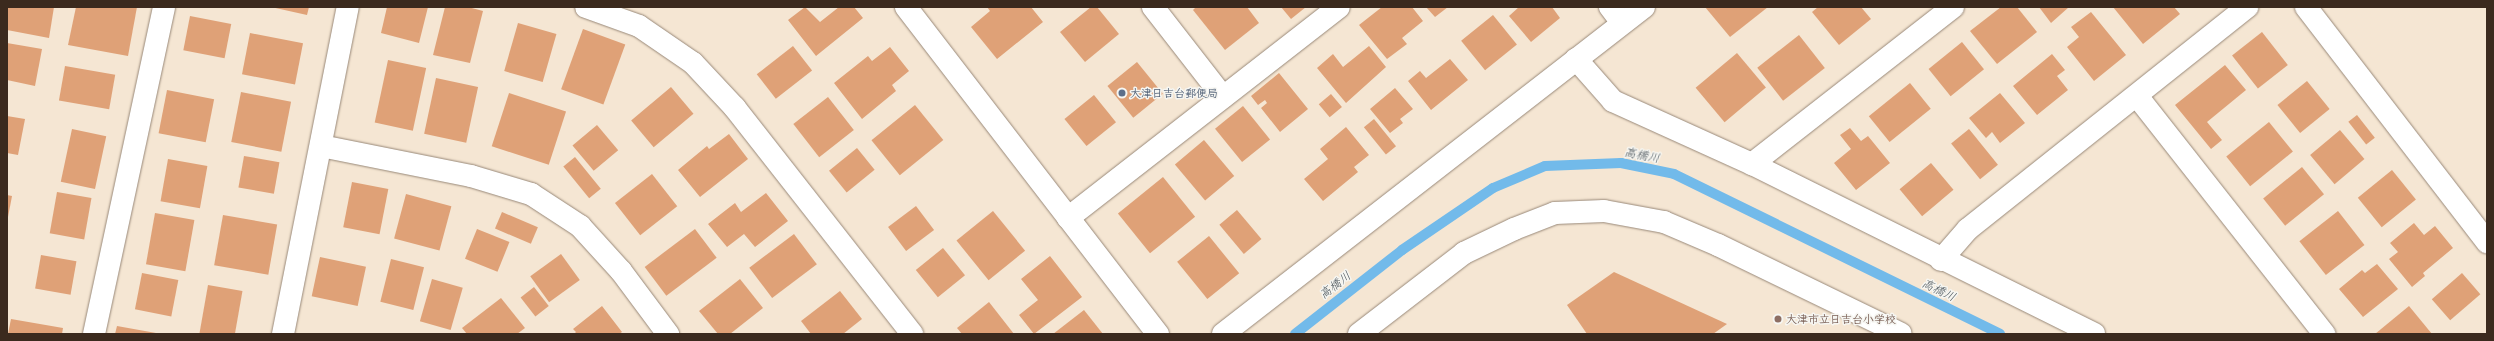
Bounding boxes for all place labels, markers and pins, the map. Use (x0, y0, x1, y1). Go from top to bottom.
place label: 大津日吉台郵便局 (1130, 86, 1218, 100)
marker: 大津日吉台郵便局 (1117, 88, 1127, 98)
place label: 大津市立日吉台小学校 (1786, 312, 1896, 326)
marker: 大津市立日吉台小学校 (1773, 314, 1783, 324)

